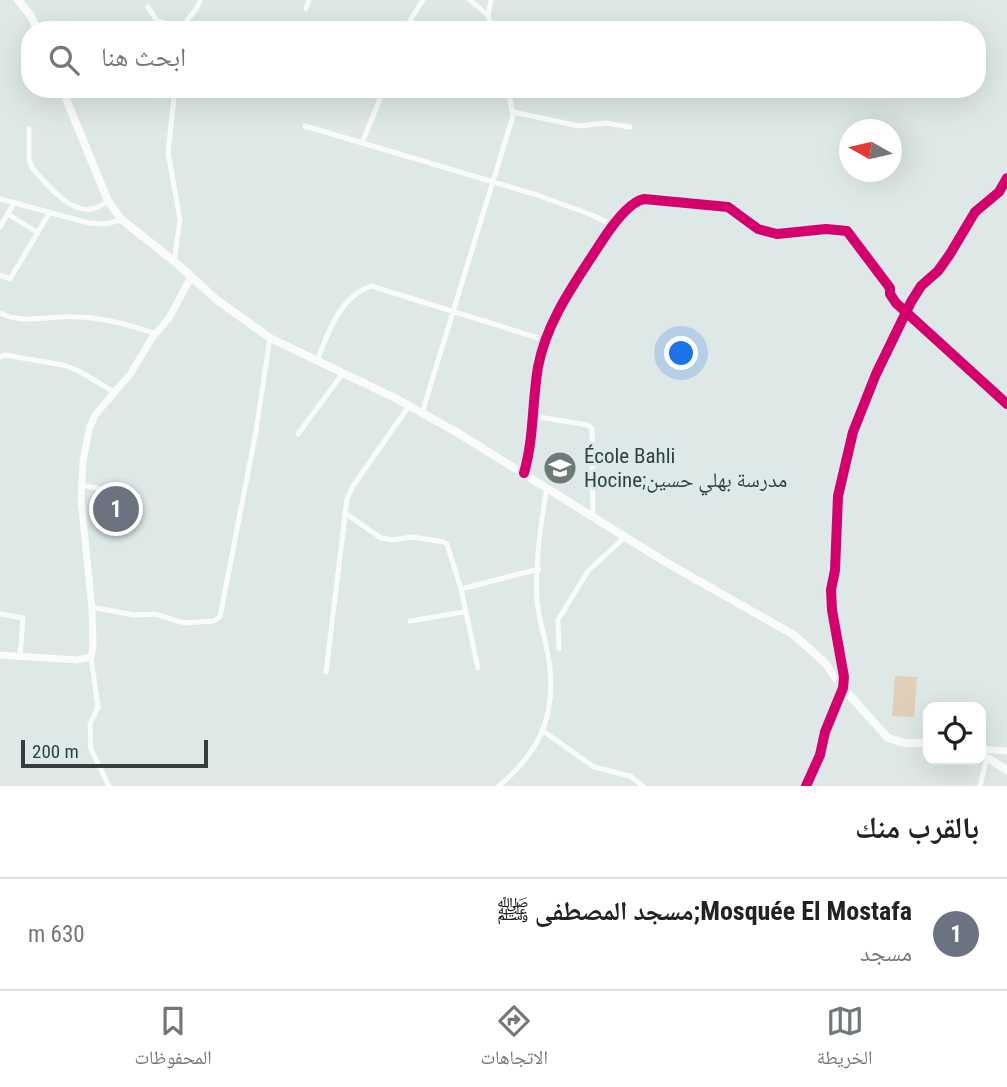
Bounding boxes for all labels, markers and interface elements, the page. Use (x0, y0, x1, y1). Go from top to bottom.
search box (21, 21, 986, 98)
icon: search (45, 41, 83, 79)
text: ابحث هنا (101, 42, 186, 72)
north arrow (839, 119, 902, 182)
your location (664, 336, 698, 370)
place label: École Bahli Hocine;مدرسة بهلي حسين (584, 444, 787, 496)
school or university icon: École Bahli Hocine;مدرسة بهلي حسين (541, 449, 579, 487)
pin: 1 (93, 483, 139, 535)
map controls (923, 702, 986, 765)
button: locate (923, 702, 986, 765)
scale bar (21, 737, 208, 769)
text: 200 m (32, 740, 79, 763)
text: بالقرب منك (855, 810, 979, 845)
text: Mosquée El Mostafa;مسجد المصطفى ﷺ (497, 896, 912, 926)
text: 630 m (28, 921, 85, 948)
text: 1 (950, 921, 962, 948)
text: مسجد (860, 940, 912, 967)
tab: المحفوظات (134, 1002, 212, 1076)
tab: الاتجاهات (480, 1002, 548, 1076)
tab: الخريطة (817, 1002, 873, 1076)

